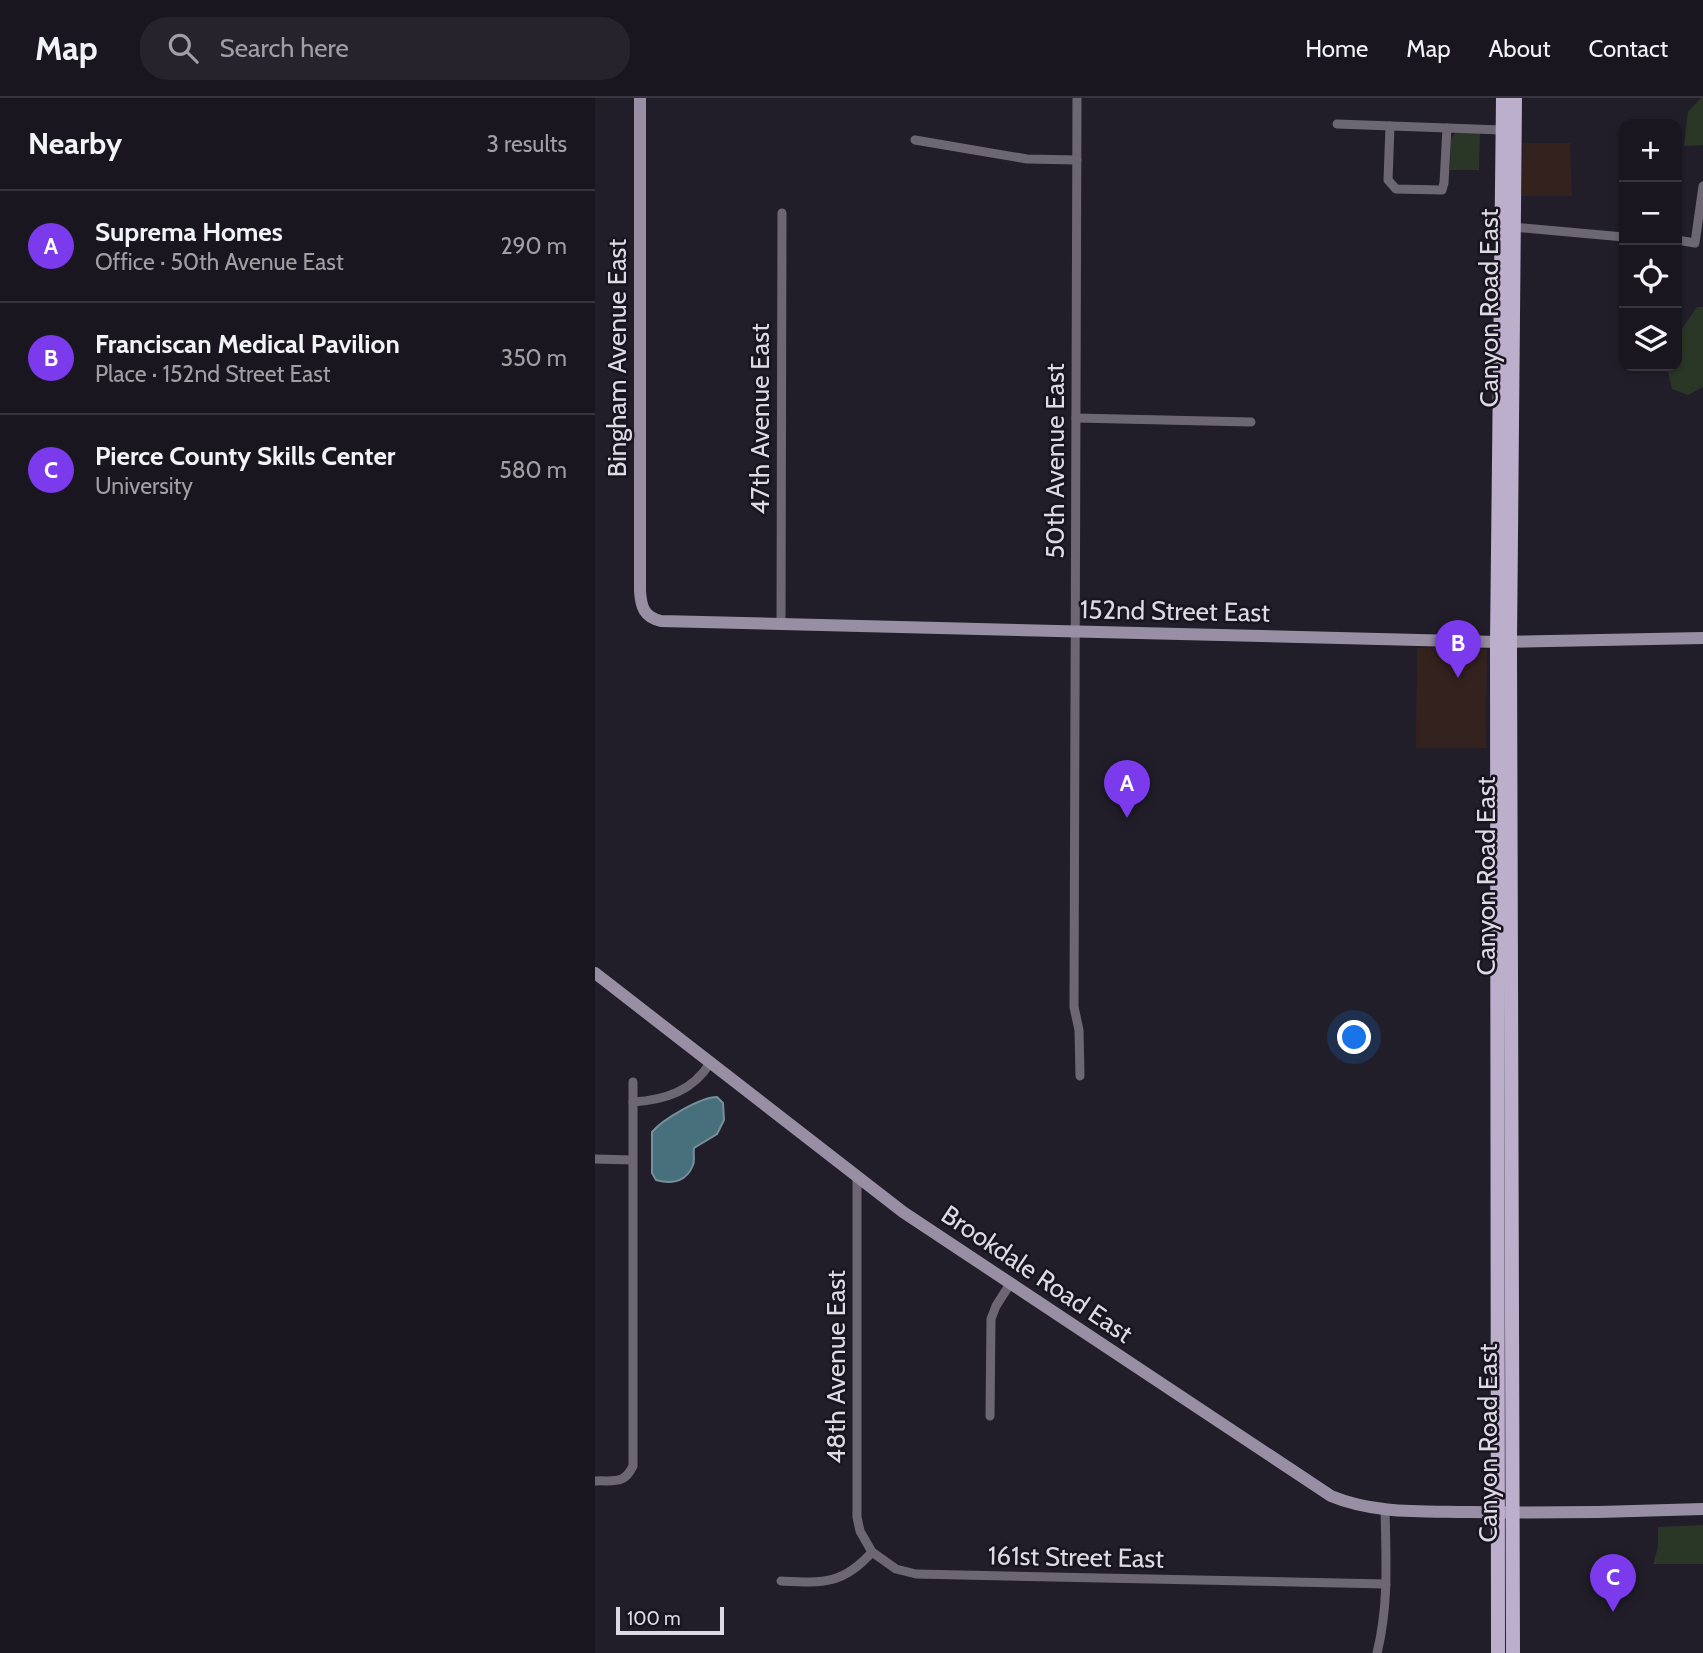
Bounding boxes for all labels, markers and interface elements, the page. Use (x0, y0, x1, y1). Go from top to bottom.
search box (140, 17, 630, 80)
text: Map (35, 28, 98, 68)
icon: search (164, 29, 202, 67)
text: Search here (220, 32, 349, 64)
text: Home (1305, 34, 1368, 63)
text: Map (1406, 34, 1451, 63)
text: About (1489, 34, 1551, 63)
text: Contact (1589, 34, 1668, 63)
map controls (1619, 119, 1682, 371)
button: + (1619, 119, 1682, 182)
text: Nearby (28, 125, 122, 162)
text: 3 results (486, 130, 567, 158)
button: − (1619, 182, 1682, 245)
street label: Canyon Road East (1473, 208, 1505, 407)
text: Suprema Homes (95, 216, 283, 248)
text: A (44, 232, 58, 260)
text: 290 m (500, 232, 567, 260)
street label: Bingham Avenue East (601, 239, 633, 477)
button: locate (1619, 245, 1682, 308)
text: Office · 50th Avenue East (95, 248, 344, 276)
button: layers (1619, 308, 1682, 371)
street label: 47th Avenue East (744, 323, 776, 515)
text: Franciscan Medical Pavilion (95, 328, 400, 360)
text: B (44, 344, 58, 372)
text: 350 m (501, 344, 567, 372)
text: Place · 152nd Street East (95, 360, 331, 388)
street label: 50th Avenue East (1039, 363, 1071, 559)
text: Pierce County Skills Center (95, 440, 395, 472)
text: C (44, 456, 58, 484)
text: 580 m (499, 456, 567, 484)
text: University (95, 472, 193, 500)
street label: 152nd Street East (1080, 593, 1271, 629)
pin: B (1435, 620, 1481, 678)
pin: A (1104, 760, 1150, 818)
street label: Canyon Road East (1470, 776, 1502, 975)
your location (1337, 1020, 1371, 1054)
street label: Brookdale Road East (935, 1198, 1139, 1350)
street label: 48th Avenue East (820, 1270, 852, 1464)
street label: Canyon Road East (1472, 1343, 1504, 1542)
street label: 161st Street East (988, 1539, 1164, 1575)
pin: C (1590, 1554, 1636, 1612)
scale bar (616, 1604, 725, 1636)
text: 100 m (627, 1607, 681, 1630)

